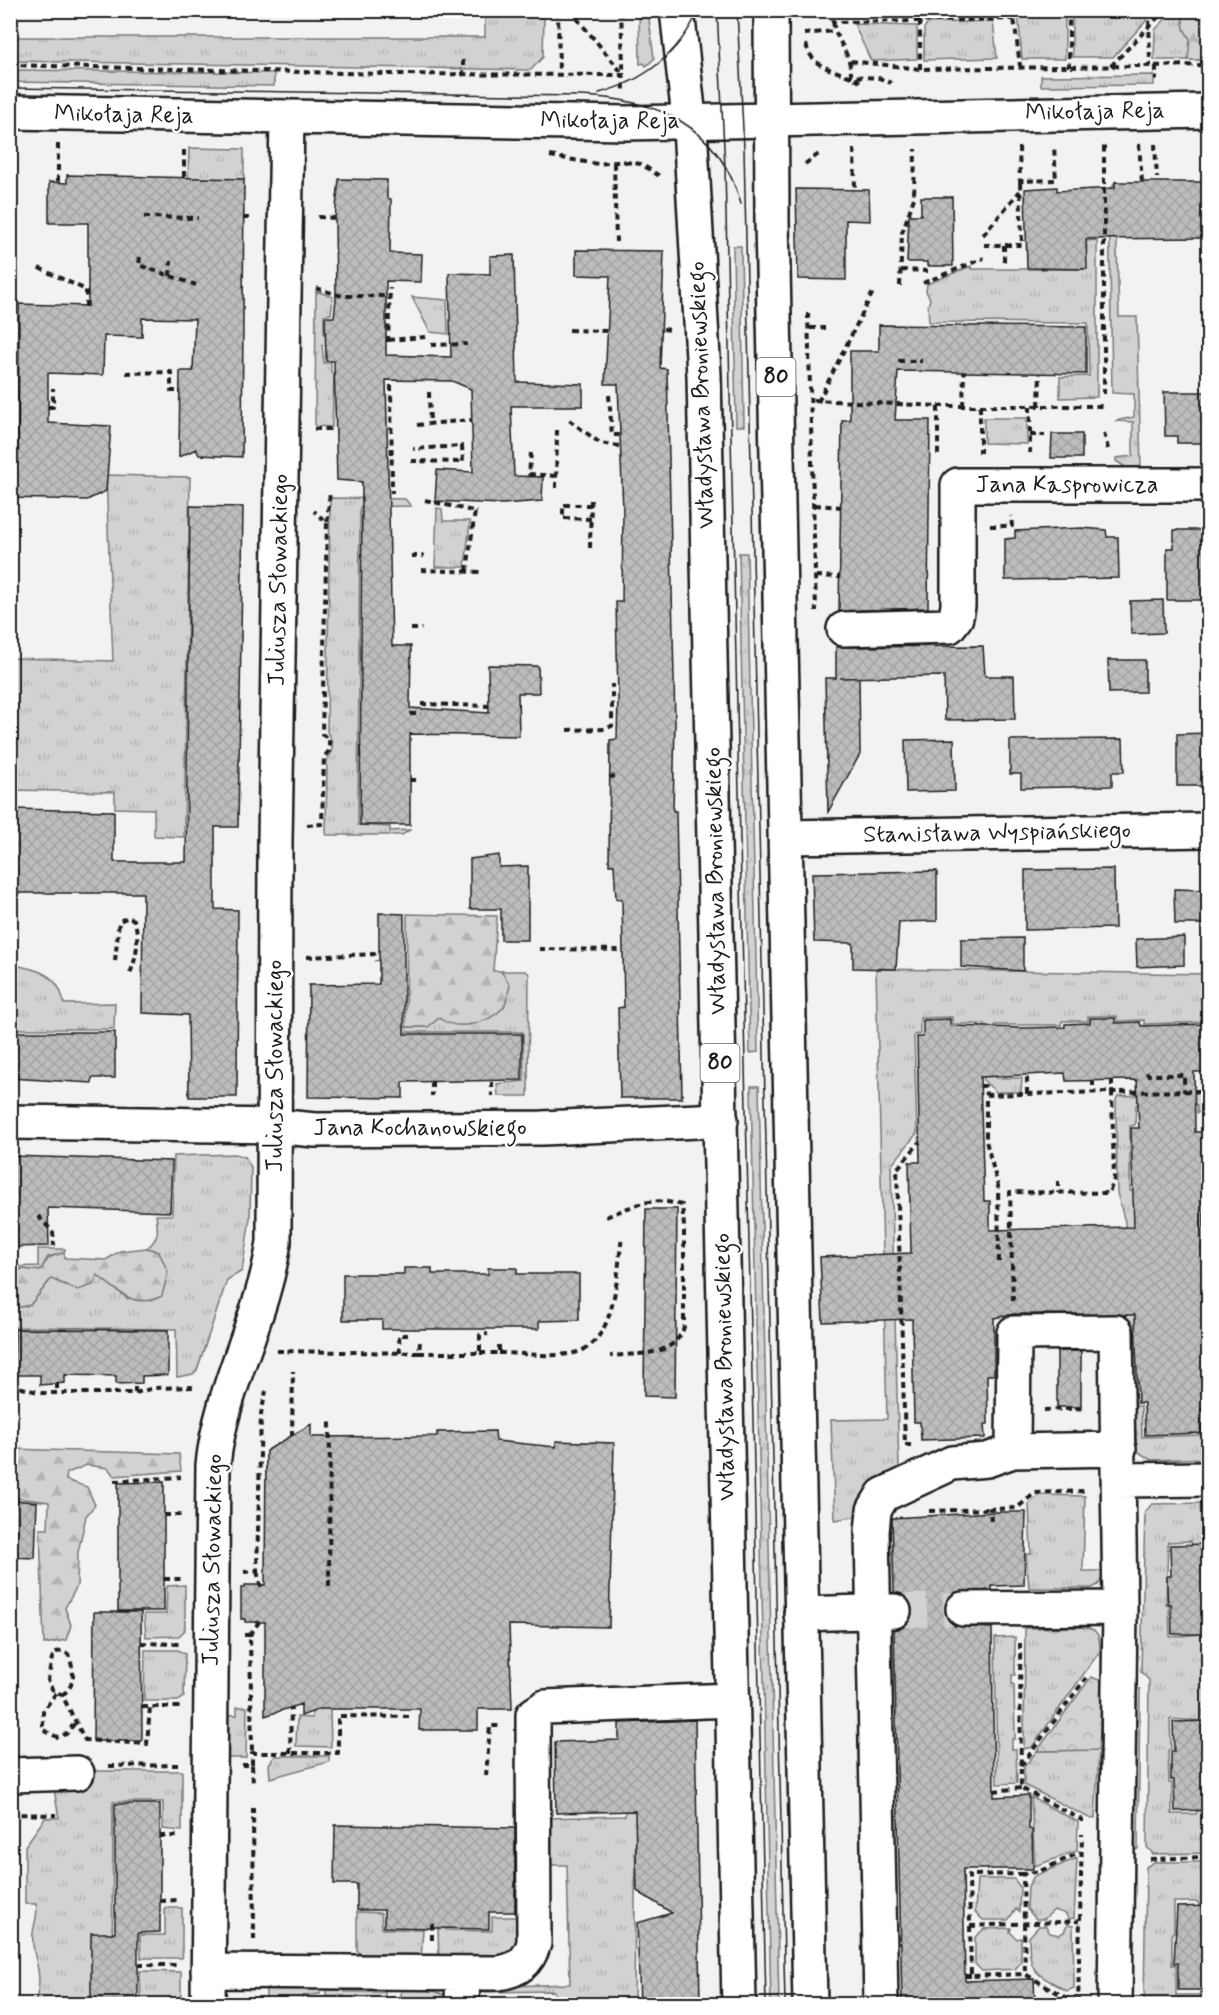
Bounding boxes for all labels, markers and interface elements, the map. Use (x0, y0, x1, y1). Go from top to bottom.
street label: Mikołaja Reja (1025, 95, 1165, 129)
street label: Mikołaja Reja (54, 98, 194, 132)
street label: Mikołaja Reja (540, 106, 680, 137)
street label: Władysława Broniewskiego (682, 261, 725, 529)
road number: 80 (756, 358, 796, 396)
street label: Jana Kasprowicza (976, 470, 1158, 501)
street label: Juliusza Słowackiego (262, 474, 296, 686)
street label: Władysława Broniewskiego (698, 747, 737, 1015)
street label: Stanisława Wyspiańskiego (863, 815, 1131, 853)
street label: Juliusza Słowackiego (260, 960, 291, 1172)
road number: 80 (700, 1044, 740, 1082)
street label: Jana Kochanowskiego (313, 1113, 527, 1147)
street label: Władysława Broniewskiego (707, 1233, 746, 1501)
street label: Juliusza Słowackiego (196, 1454, 230, 1666)

